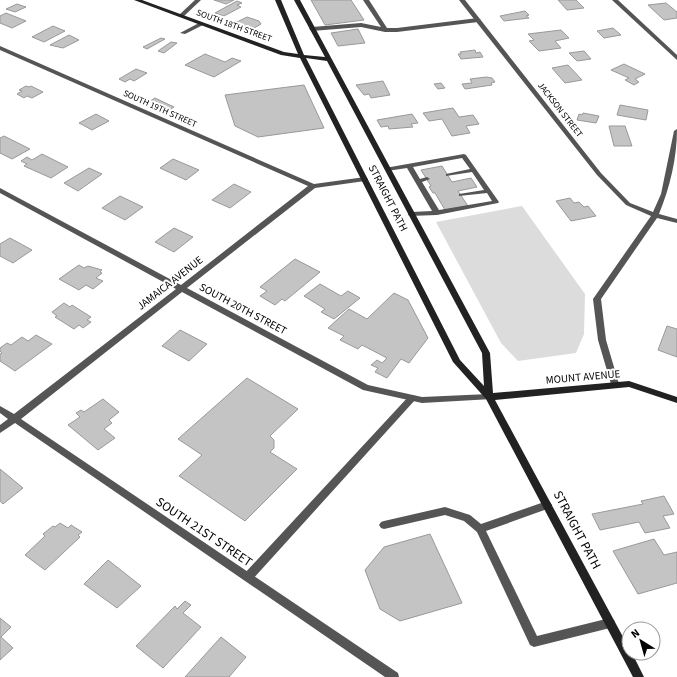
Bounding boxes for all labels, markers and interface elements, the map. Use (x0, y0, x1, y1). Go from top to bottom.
street label: SOUTH 18TH STREET (194, 6, 274, 46)
street label: JACKSON STREET (534, 80, 586, 140)
street label: SOUTH 19TH STREET (121, 87, 199, 131)
street label: STRAIGHT PATH (365, 162, 411, 234)
street label: JAMAICA AVENUE (134, 252, 206, 313)
street label: SOUTH 20TH STREET (197, 280, 289, 338)
street label: MOUNT AVENUE (545, 366, 621, 388)
street label: STRAIGHT PATH (549, 488, 605, 572)
street label: SOUTH 21ST STREET (152, 493, 256, 571)
north arrow (621, 621, 661, 661)
text: N (628, 625, 643, 642)

